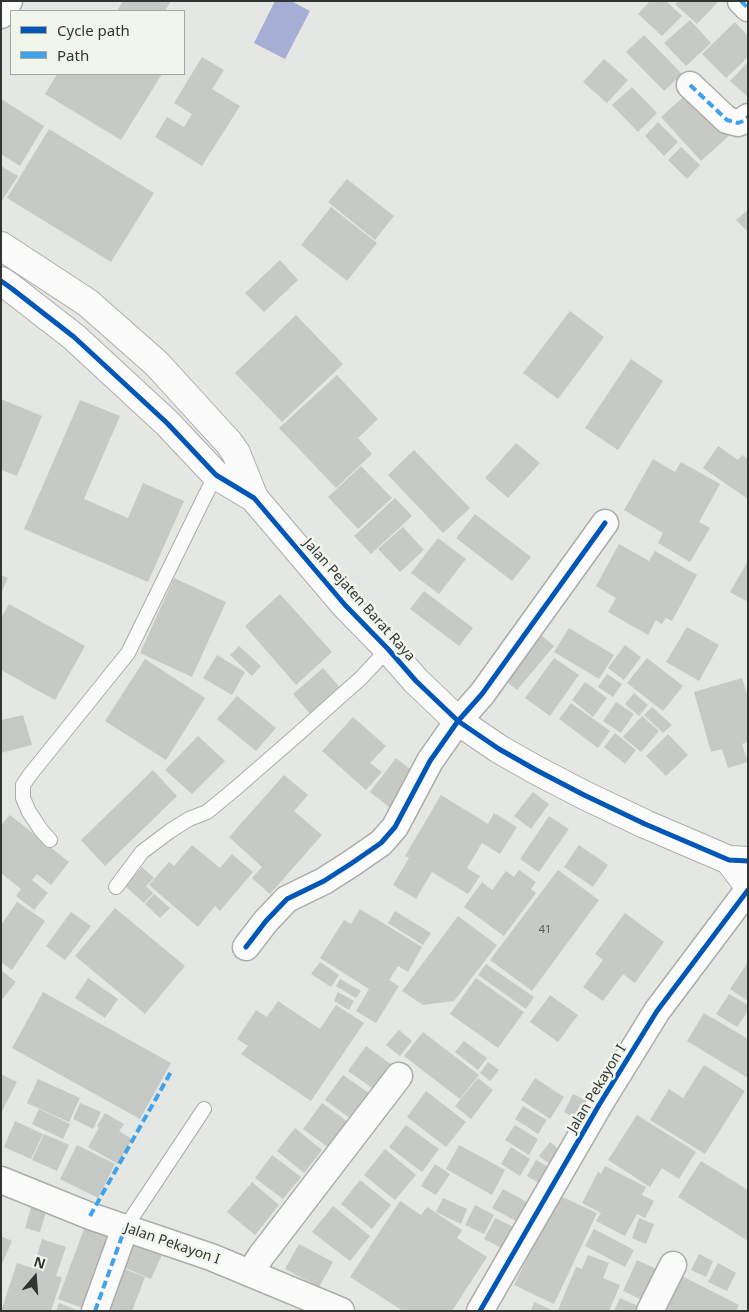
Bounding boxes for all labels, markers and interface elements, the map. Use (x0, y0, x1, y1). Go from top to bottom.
legend (10, 10, 185, 75)
text: Cycle path (57, 20, 130, 40)
text: Path (57, 45, 89, 65)
street label: Jalan Pejaten Barat Raya (300, 535, 418, 665)
house number: 41 (539, 923, 551, 937)
street label: Jalan Pekayon I (564, 1042, 630, 1136)
street label: Jalan Pekayon I (122, 1220, 222, 1268)
text: N (31, 1251, 48, 1273)
north arrow (10, 1252, 60, 1302)

